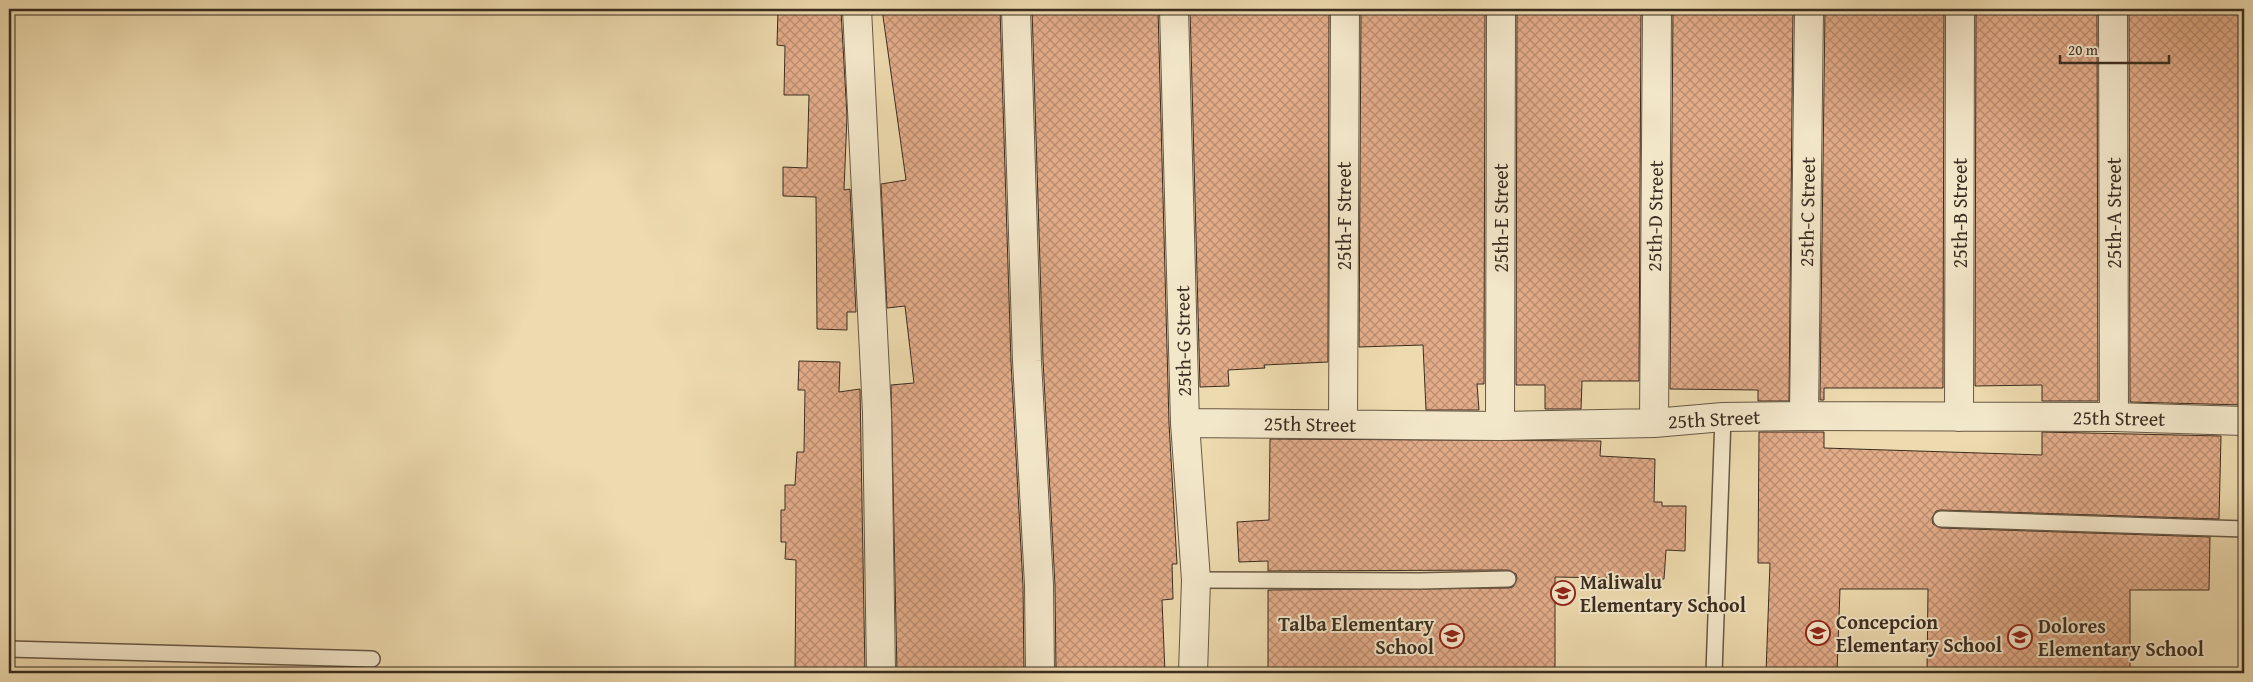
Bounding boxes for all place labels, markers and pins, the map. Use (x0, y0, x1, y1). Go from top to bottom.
place label: Maliwalu Elementary School (1580, 567, 1746, 619)
school or university icon: Maliwalu Elementary School (1550, 580, 1576, 606)
place label: Concepcion Elementary School (1836, 607, 2002, 659)
place label: Talba Elementary School (1278, 609, 1435, 661)
place label: Dolores Elementary School (2038, 611, 2204, 663)
school or university icon: Concepcion Elementary School (1805, 620, 1831, 646)
school or university icon: Talba Elementary School (1439, 623, 1465, 649)
school or university icon: Dolores Elementary School (2007, 624, 2033, 650)

